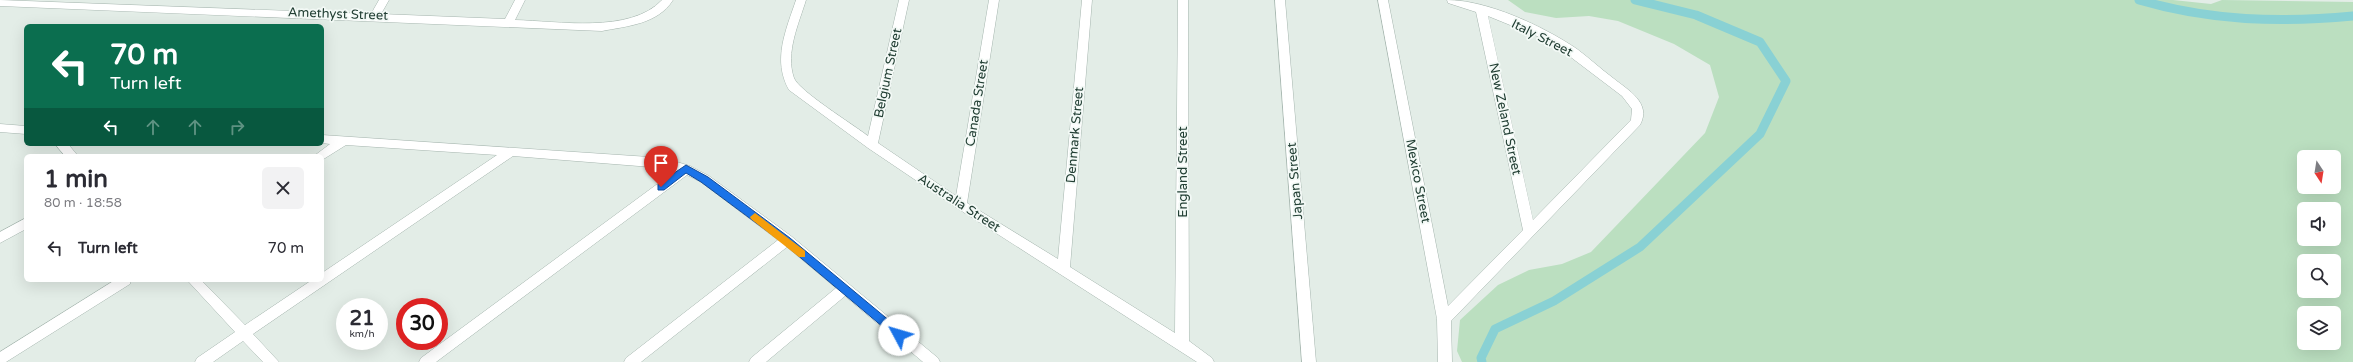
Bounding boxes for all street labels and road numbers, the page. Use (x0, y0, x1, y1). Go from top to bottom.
street label: Amethyst Street (288, 4, 388, 24)
street label: Italy Street (1509, 16, 1575, 60)
street label: Belgium Street (871, 27, 905, 119)
street label: Canada Street (962, 58, 992, 148)
street label: New Zeland Street (1485, 62, 1525, 176)
street label: Denmark Street (1063, 86, 1087, 184)
street label: England Street (1175, 126, 1191, 218)
street label: Mexico Street (1402, 138, 1434, 224)
street label: Japan Street (1284, 142, 1306, 220)
street label: Australia Street (915, 170, 1003, 236)

